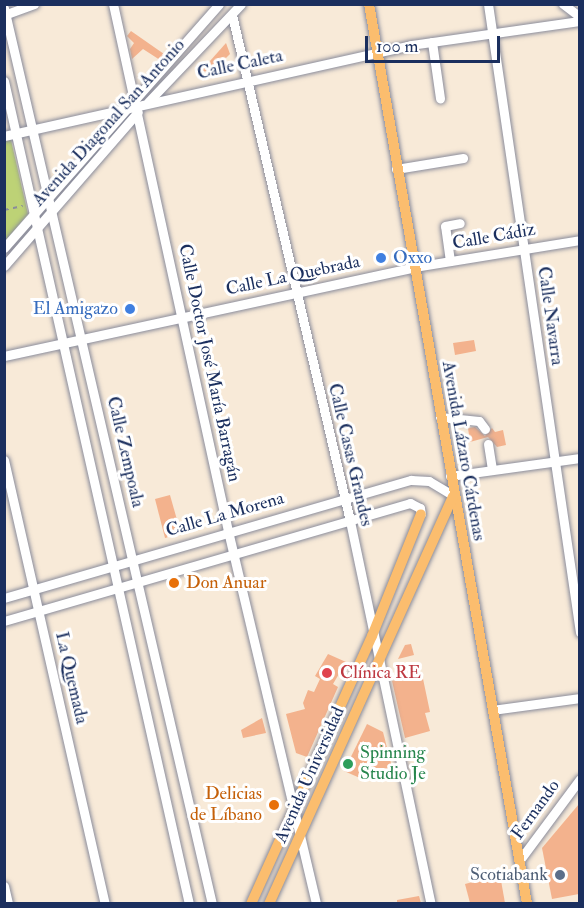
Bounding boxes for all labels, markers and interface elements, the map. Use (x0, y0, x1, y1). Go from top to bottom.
scale bar (368, 24, 503, 62)
street label: Avenida Diagonal San Antonio (28, 35, 190, 211)
text: 100 m (376, 35, 419, 58)
street label: Calle Caleta (195, 45, 285, 85)
street label: Calle Cádiz (451, 219, 537, 255)
street label: Calle Doctor José María Barragán (173, 242, 245, 484)
place label: Oxxo (393, 247, 432, 269)
street label: Calle La Quebrada (224, 251, 362, 301)
marker: Oxxo (374, 251, 388, 265)
street label: Calle Navarra (532, 265, 568, 367)
place label: El Amigazo (33, 298, 118, 320)
marker: El Amigazo (123, 302, 137, 316)
street label: Avenida Lázaro Cárdenas (437, 359, 489, 543)
street label: Calle Casas Grandes (323, 381, 377, 529)
street label: Calle Zempoala (102, 394, 148, 510)
street label: Calle La Morena (163, 488, 287, 542)
place label: Don Anuar (186, 572, 266, 594)
marker: Don Anuar (167, 576, 181, 590)
street label: La Quemada (50, 630, 92, 726)
place label: Clínica RE (340, 662, 421, 684)
marker: Clínica RE (318, 664, 336, 682)
street label: Avenida Universidad (270, 704, 350, 846)
place label: Spinning Studio Je (360, 743, 426, 786)
marker: Spinning Studio Je (341, 757, 355, 771)
street label: Fernando (507, 776, 565, 844)
place label: Delicias de Líbano (190, 784, 262, 826)
marker: Delicias de Líbano (267, 798, 281, 812)
place label: Scotiabank (470, 864, 548, 886)
marker: Scotiabank (553, 868, 567, 882)

